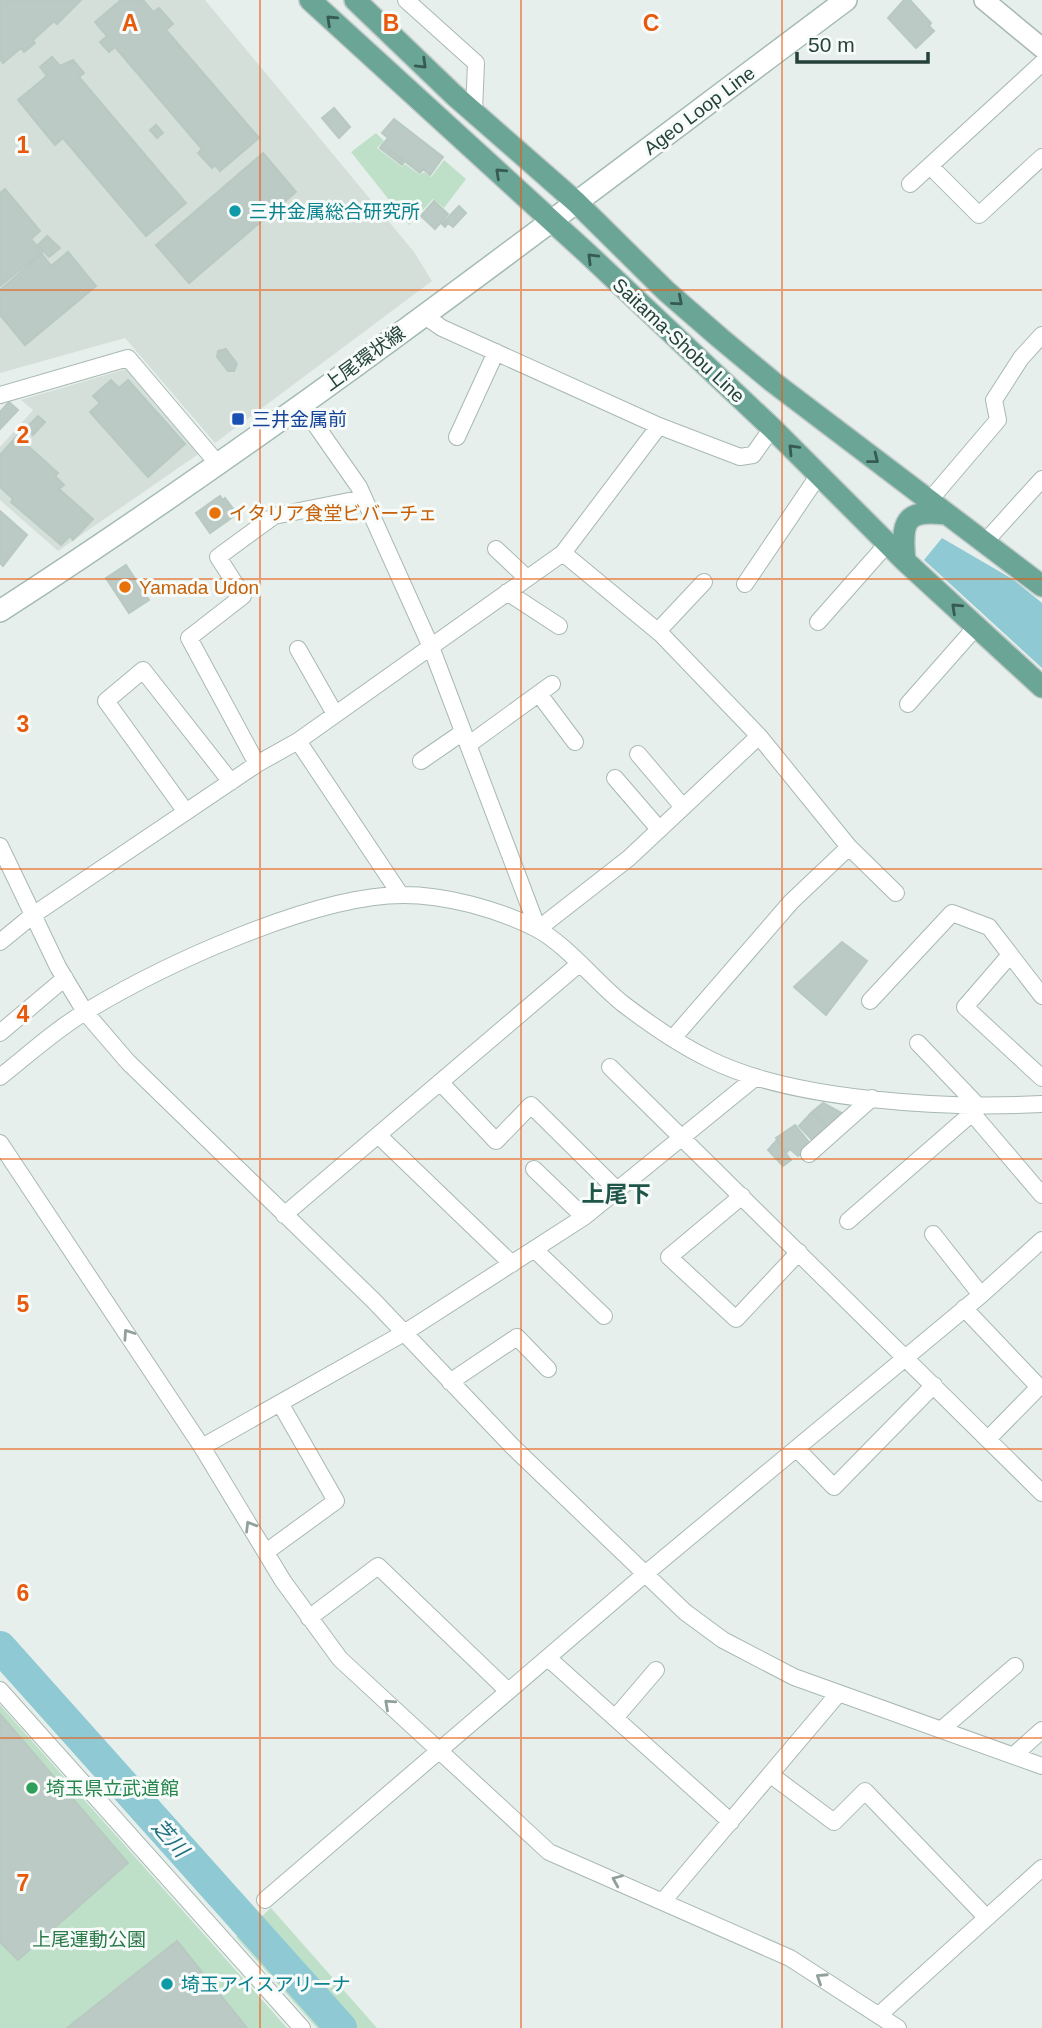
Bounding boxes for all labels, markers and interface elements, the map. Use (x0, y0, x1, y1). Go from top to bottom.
text: A (122, 10, 138, 36)
text: B (383, 10, 399, 36)
text: C (643, 10, 659, 36)
one-way arrow (326, 16, 339, 29)
scale bar (797, 21, 928, 65)
text: 50 m (808, 33, 855, 56)
one-way arrow (414, 56, 427, 69)
street label: Ageo Loop Line (640, 62, 759, 159)
text: 1 (17, 132, 30, 158)
one-way arrow (495, 169, 508, 181)
place label: 三井金属総合研究所 (249, 201, 420, 222)
marker: 三井金属総合研究所 (227, 203, 243, 219)
one-way arrow (588, 254, 601, 267)
street label: Saitama-Shobu Line (609, 274, 749, 407)
one-way arrow (669, 293, 682, 305)
street label: 上尾環状線 (320, 322, 409, 395)
place label: 三井金属前 (252, 409, 347, 430)
marker: 三井金属前 (230, 411, 246, 427)
text: 2 (17, 422, 29, 448)
one-way arrow (788, 444, 801, 457)
one-way arrow (866, 451, 878, 463)
place label: イタリア食堂ビバーチェ (229, 503, 437, 524)
marker: イタリア食堂ビバーチェ (207, 505, 223, 521)
place label: Yamada Udon (139, 577, 259, 598)
marker: Yamada Udon (117, 579, 133, 595)
one-way arrow (951, 603, 964, 616)
text: 3 (17, 711, 29, 737)
text: 4 (17, 1001, 30, 1027)
district label: 上尾下 (582, 1181, 651, 1207)
text: 5 (17, 1291, 30, 1317)
one-way arrow (124, 1329, 136, 1342)
one-way arrow (246, 1520, 259, 1533)
text: 6 (17, 1580, 29, 1606)
one-way arrow (385, 1700, 398, 1712)
place label: 埼玉県立武道館 (46, 1778, 179, 1799)
marker: 埼玉県立武道館 (24, 1780, 40, 1796)
water label: 芝川 (148, 1814, 194, 1862)
text: 7 (17, 1870, 29, 1896)
one-way arrow (611, 1874, 624, 1888)
park label: 上尾運動公園 (32, 1929, 146, 1950)
place label: 埼玉アイスアリーナ (181, 1974, 350, 1995)
one-way arrow (816, 1974, 829, 1987)
marker: 埼玉アイスアリーナ (159, 1976, 175, 1992)

